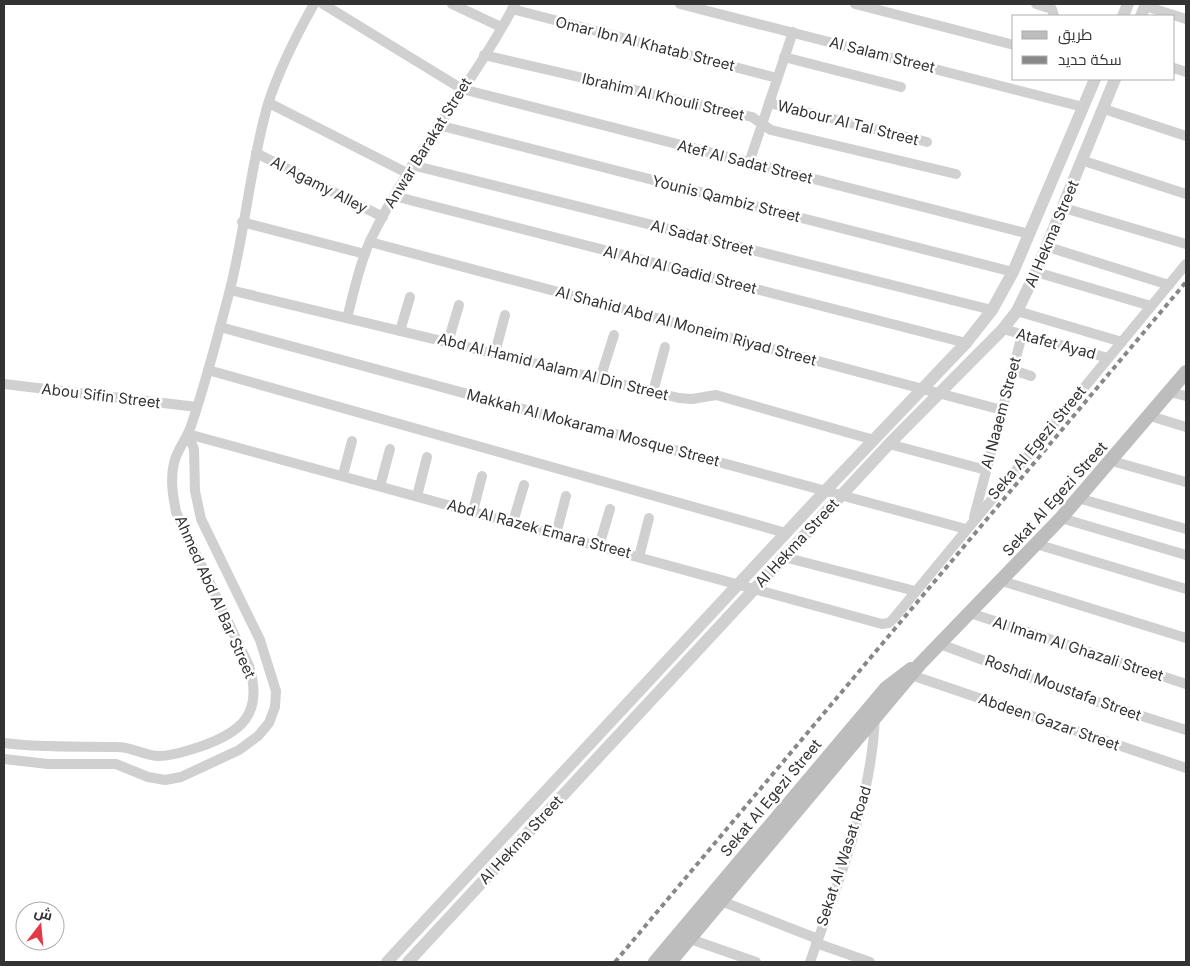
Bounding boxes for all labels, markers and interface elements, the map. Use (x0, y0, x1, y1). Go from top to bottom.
street label: Omar Ibn Al Khatab Street (554, 12, 737, 75)
legend (1012, 15, 1175, 80)
text: طريق (1058, 25, 1092, 45)
street label: Al Salam Street (827, 32, 937, 77)
text: سكة حديد (1058, 50, 1122, 69)
street label: Ibrahim Al Khouli Street (580, 69, 746, 124)
street label: Anwar Barakat Street (380, 74, 475, 211)
street label: Wabour Al Tal Street (776, 96, 921, 149)
street label: Atef Al Sadat Street (676, 136, 815, 188)
street label: Al Agamy Alley (268, 152, 371, 217)
street label: Younis Qambiz Street (650, 171, 802, 226)
street label: Al Hekma Street (1020, 177, 1083, 290)
street label: Al Sadat Street (649, 216, 756, 259)
street label: Al Ahd Al Gadid Street (602, 241, 759, 298)
street label: Al Shahid Abd Al Moneim Riyad Street (554, 282, 819, 370)
street label: Atafet Ayad (1014, 324, 1098, 363)
street label: Abd Al Hamid Aalam Al Din Street (436, 329, 671, 404)
street label: Al Naaem Street (976, 355, 1025, 471)
street label: Abou Sifin Street (41, 379, 162, 412)
street label: Seka Al Egezi Street (983, 382, 1090, 503)
street label: Makkah Al Mokarama Mosque Street (465, 385, 722, 470)
street label: Sekat Al Egezi Street (998, 437, 1111, 560)
street label: Al Hekma Street (751, 494, 843, 591)
street label: Abd Al Razek Emara Street (445, 495, 633, 562)
street label: Ahmed Abd Al Bar Street (171, 513, 260, 681)
street label: Al Imam Al Ghazali Street (990, 612, 1166, 685)
street label: Roshdi Moustafa Street (982, 650, 1144, 725)
street label: Abdeen Gazar Street (976, 688, 1122, 755)
street label: Sekat Al Egezi Street (716, 735, 825, 860)
street label: Sekat Al Wasat Road (812, 783, 875, 928)
street label: Al Hekma Street (475, 791, 567, 888)
north arrow (15, 901, 65, 951)
text: ش (32, 902, 55, 925)

